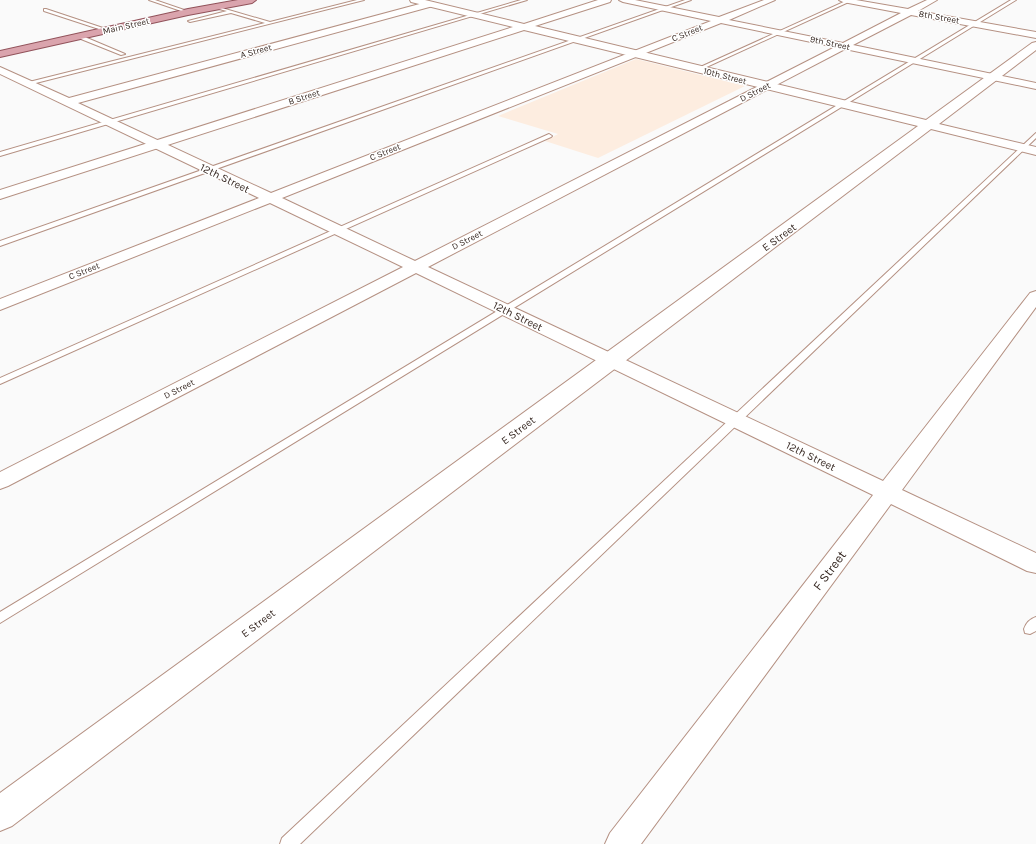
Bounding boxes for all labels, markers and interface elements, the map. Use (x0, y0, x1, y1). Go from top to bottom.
street label: 8th Street (918, 8, 961, 26)
street label: Main Street (102, 16, 151, 36)
street label: C Street (670, 22, 704, 44)
street label: 9th Street (809, 34, 852, 52)
street label: A Street (239, 42, 273, 60)
street label: 10th Street (702, 66, 748, 86)
street label: D Street (738, 80, 772, 104)
street label: B Street (287, 87, 322, 107)
street label: C Street (368, 141, 402, 163)
street label: 12th Street (198, 161, 252, 196)
street label: E Street (760, 221, 799, 254)
street label: D Street (450, 228, 484, 252)
street label: C Street (67, 260, 101, 282)
street label: 12th Street (491, 299, 545, 334)
street label: D Street (162, 377, 196, 401)
street label: E Street (499, 413, 538, 447)
street label: 12th Street (784, 439, 838, 474)
street label: F Street (810, 547, 849, 593)
street label: E Street (239, 606, 278, 640)

